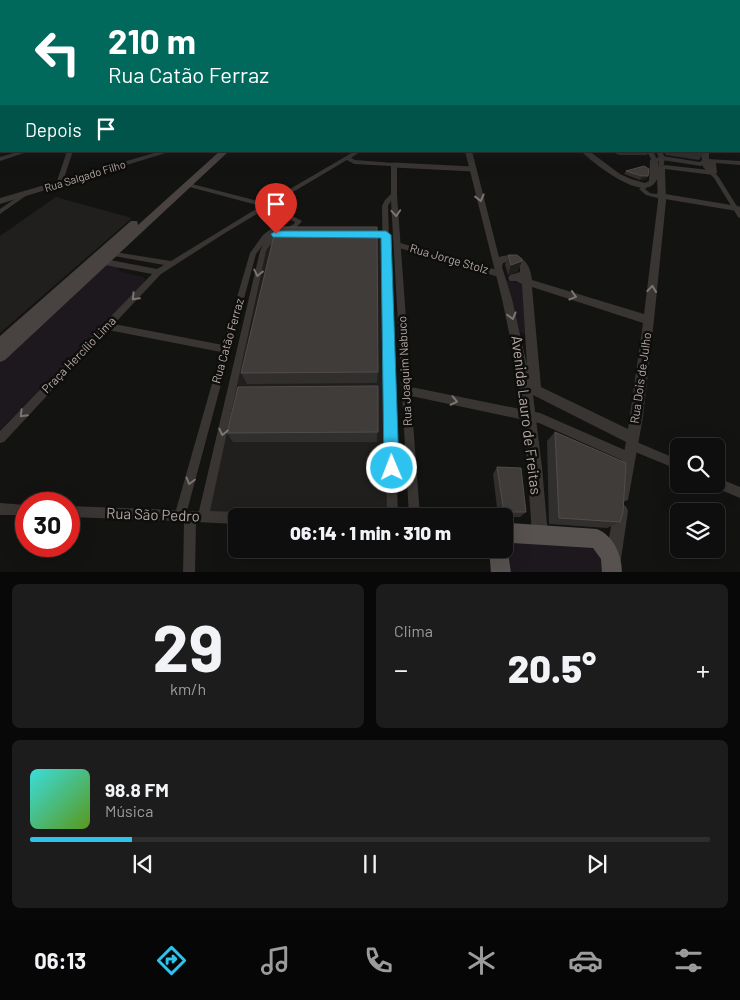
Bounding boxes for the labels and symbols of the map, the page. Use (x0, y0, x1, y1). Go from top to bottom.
street label: Rua Salgado Filho (43, 157, 127, 194)
pin (255, 183, 297, 234)
one-way arrow (474, 194, 485, 203)
one-way arrow (390, 210, 401, 218)
street label: Rua Jorge Stolz (408, 240, 490, 276)
one-way arrow (253, 269, 264, 278)
one-way arrow (646, 285, 657, 293)
one-way arrow (569, 290, 577, 300)
one-way arrow (132, 291, 141, 300)
street label: Rua Catão Ferraz (208, 297, 246, 385)
one-way arrow (506, 311, 517, 320)
street label: Praça Hercílio Lima (38, 313, 118, 395)
street label: Rua Joaquim Nabuco (394, 316, 414, 427)
street label: Rua Dois de Julho (627, 331, 653, 424)
street label: Avenida Lauro de Freitas (508, 334, 546, 495)
one-way arrow (450, 395, 459, 405)
one-way arrow (20, 409, 29, 418)
one-way arrow (218, 428, 228, 436)
position arrow (365, 441, 417, 493)
one-way arrow (185, 476, 196, 485)
speed limit sign: 30 (15, 492, 80, 557)
street label: Rua São Pedro (106, 503, 200, 525)

